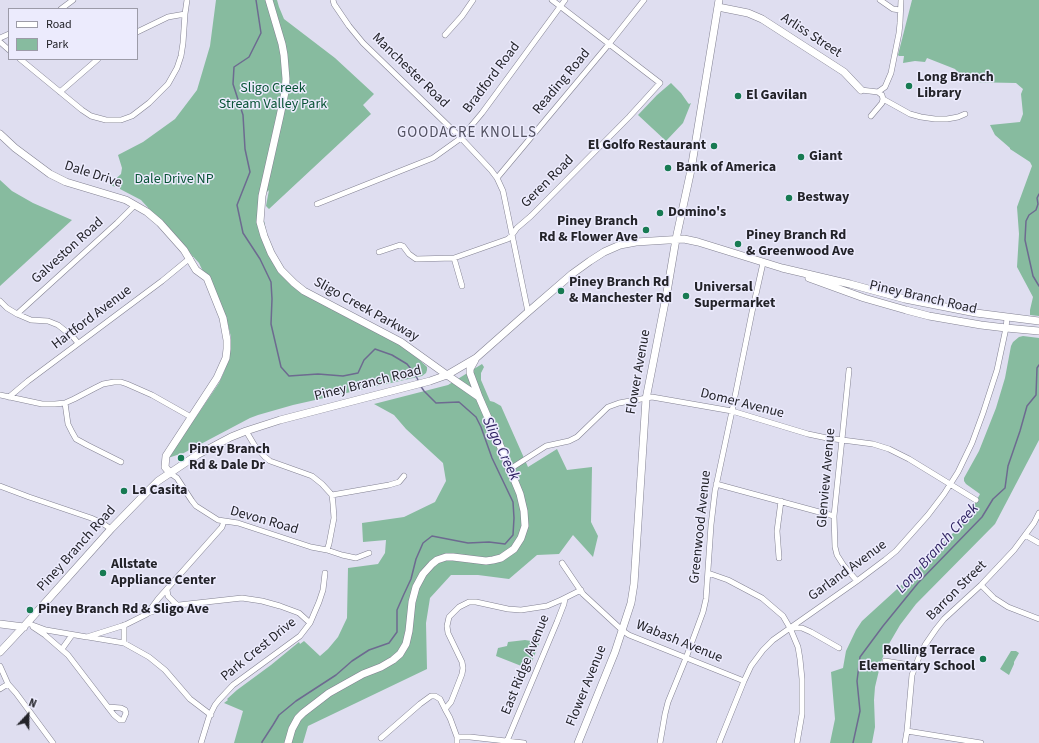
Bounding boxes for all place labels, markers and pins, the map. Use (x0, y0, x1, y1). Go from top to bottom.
place label: Long Branch Library (917, 70, 994, 102)
marker: Long Branch Library (904, 81, 914, 91)
place label: El Gavilan (746, 88, 807, 104)
marker: El Gavilan (733, 91, 743, 101)
place label: El Golfo Restaurant (588, 138, 706, 154)
marker: El Golfo Restaurant (709, 141, 719, 151)
place label: Giant (809, 149, 843, 165)
marker: Giant (796, 152, 806, 162)
place label: Bank of America (676, 160, 776, 176)
marker: Bank of America (663, 163, 673, 173)
place label: Bestway (797, 190, 849, 206)
marker: Bestway (784, 193, 794, 203)
place label: Domino's (668, 205, 726, 221)
marker: Domino's (655, 208, 665, 218)
place label: Piney Branch Rd & Flower Ave (539, 214, 638, 246)
marker: Piney Branch Rd & Flower Ave (641, 225, 651, 235)
place label: Piney Branch Rd & Greenwood Ave (746, 228, 854, 260)
marker: Piney Branch Rd & Greenwood Ave (733, 239, 743, 249)
place label: Piney Branch Rd & Manchester Rd (569, 275, 672, 308)
place label: Universal Supermarket (694, 280, 775, 312)
marker: Piney Branch Rd & Manchester Rd (556, 286, 566, 296)
marker: Universal Supermarket (681, 291, 691, 301)
place label: Piney Branch Rd & Dale Dr (189, 442, 270, 474)
marker: Piney Branch Rd & Dale Dr (176, 453, 186, 463)
place label: La Casita (132, 483, 187, 499)
marker: La Casita (119, 486, 129, 496)
place label: Allstate Appliance Center (111, 557, 216, 590)
marker: Allstate Appliance Center (98, 568, 108, 578)
place label: Piney Branch Rd & Sligo Ave (38, 602, 209, 618)
marker: Piney Branch Rd & Sligo Ave (25, 605, 35, 615)
place label: Rolling Terrace Elementary School (859, 643, 975, 676)
marker: Rolling Terrace Elementary School (978, 654, 988, 664)

